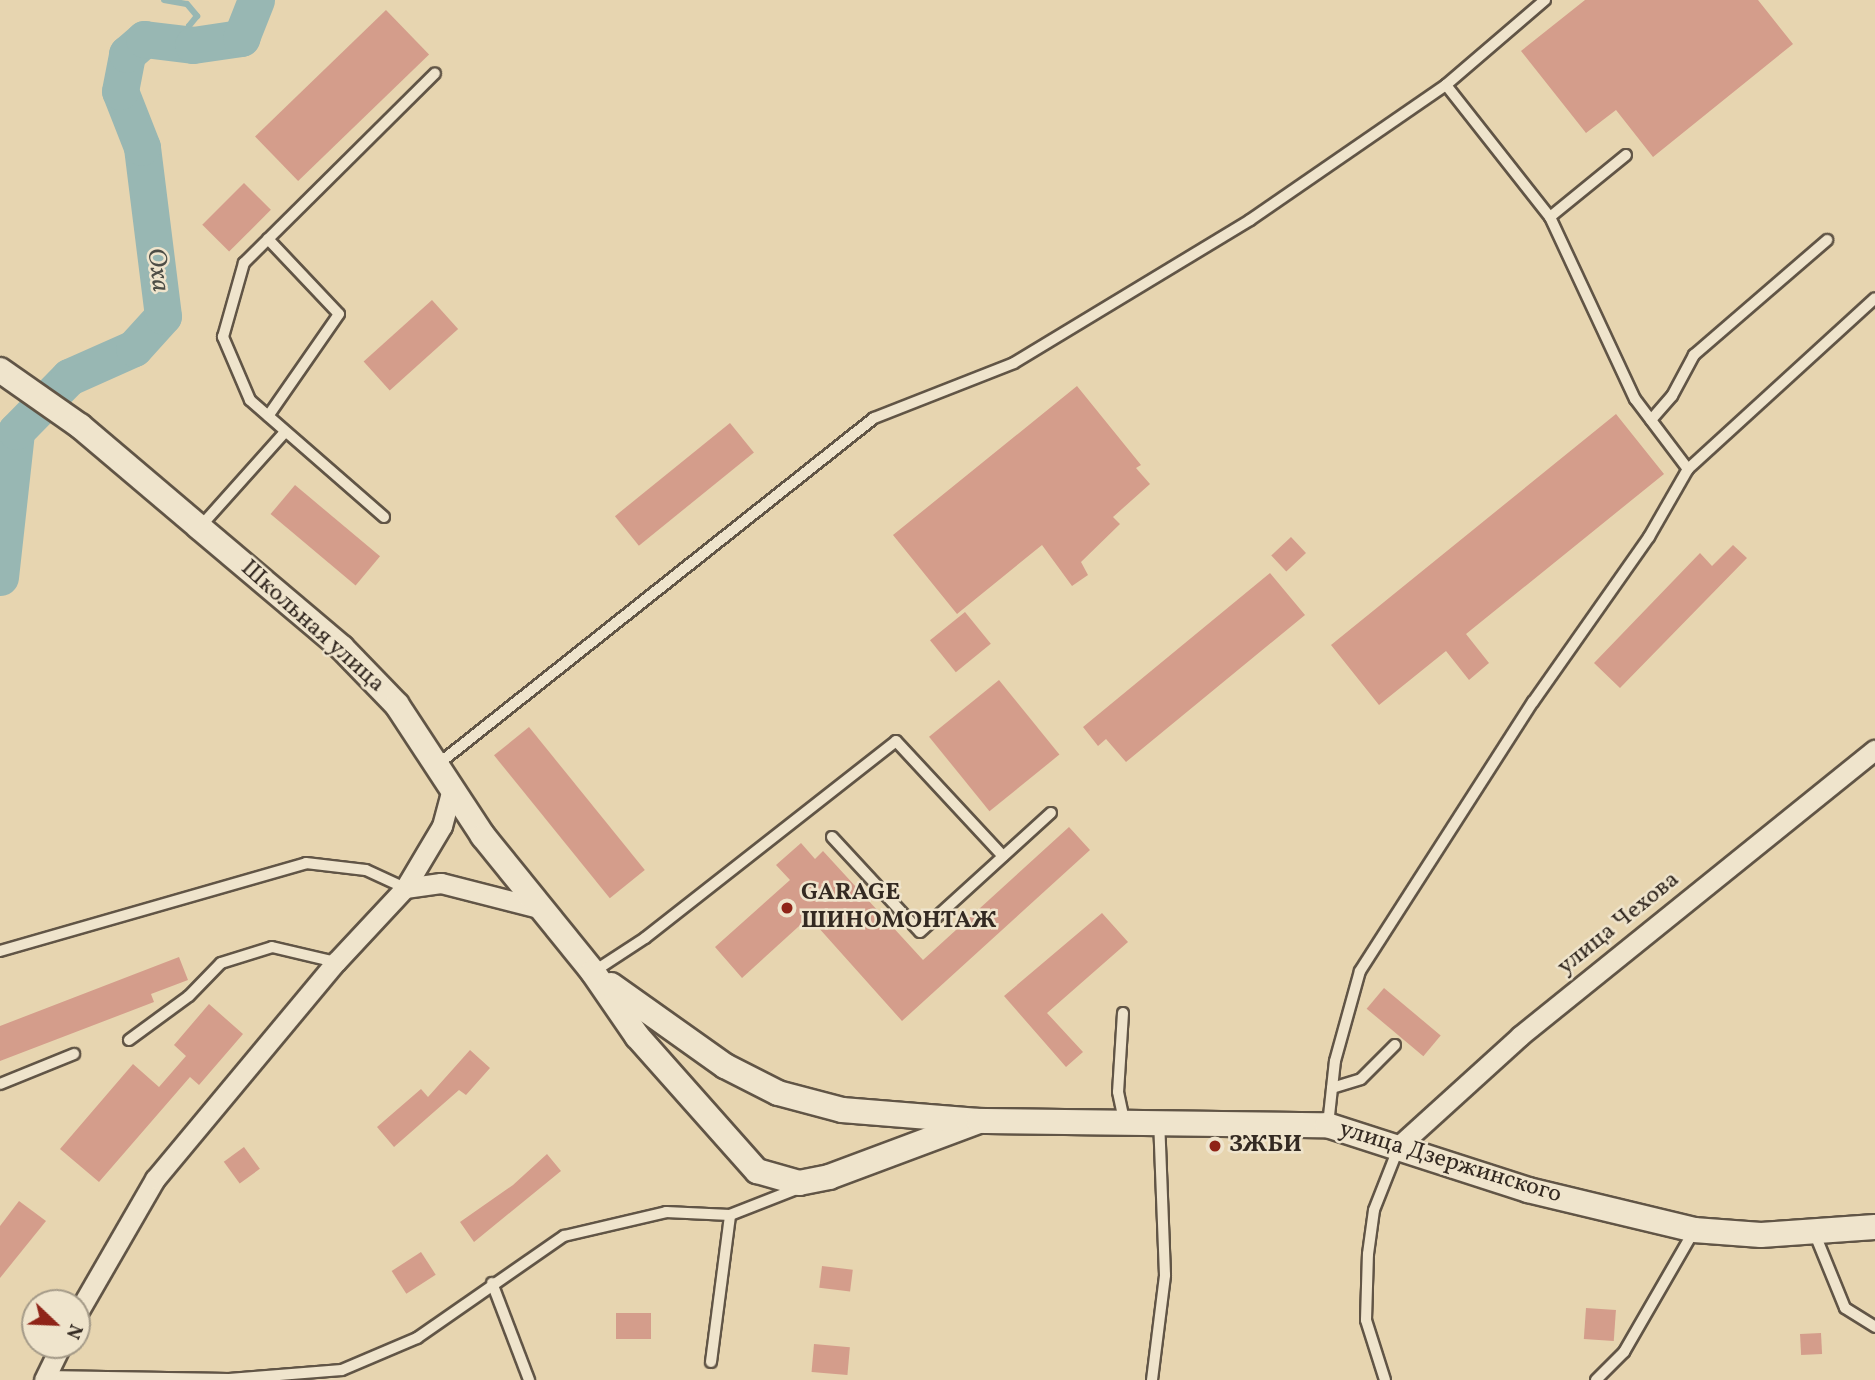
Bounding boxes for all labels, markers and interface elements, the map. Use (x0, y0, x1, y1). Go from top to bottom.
water label: Оха (139, 246, 175, 294)
street label: Школьная улица (234, 554, 390, 700)
street label: улица Чехова (1552, 866, 1686, 982)
place label: GARAGE ШИНОМОНТАЖ (801, 880, 997, 936)
marker: GARAGE ШИНОМОНТАЖ (779, 900, 795, 916)
street label: улица Дзержинского (1335, 1115, 1565, 1211)
place label: ЗЖБИ (1229, 1132, 1302, 1160)
marker: ЗЖБИ (1207, 1138, 1223, 1154)
north arrow (21, 1289, 91, 1359)
text: N (59, 1320, 88, 1343)

